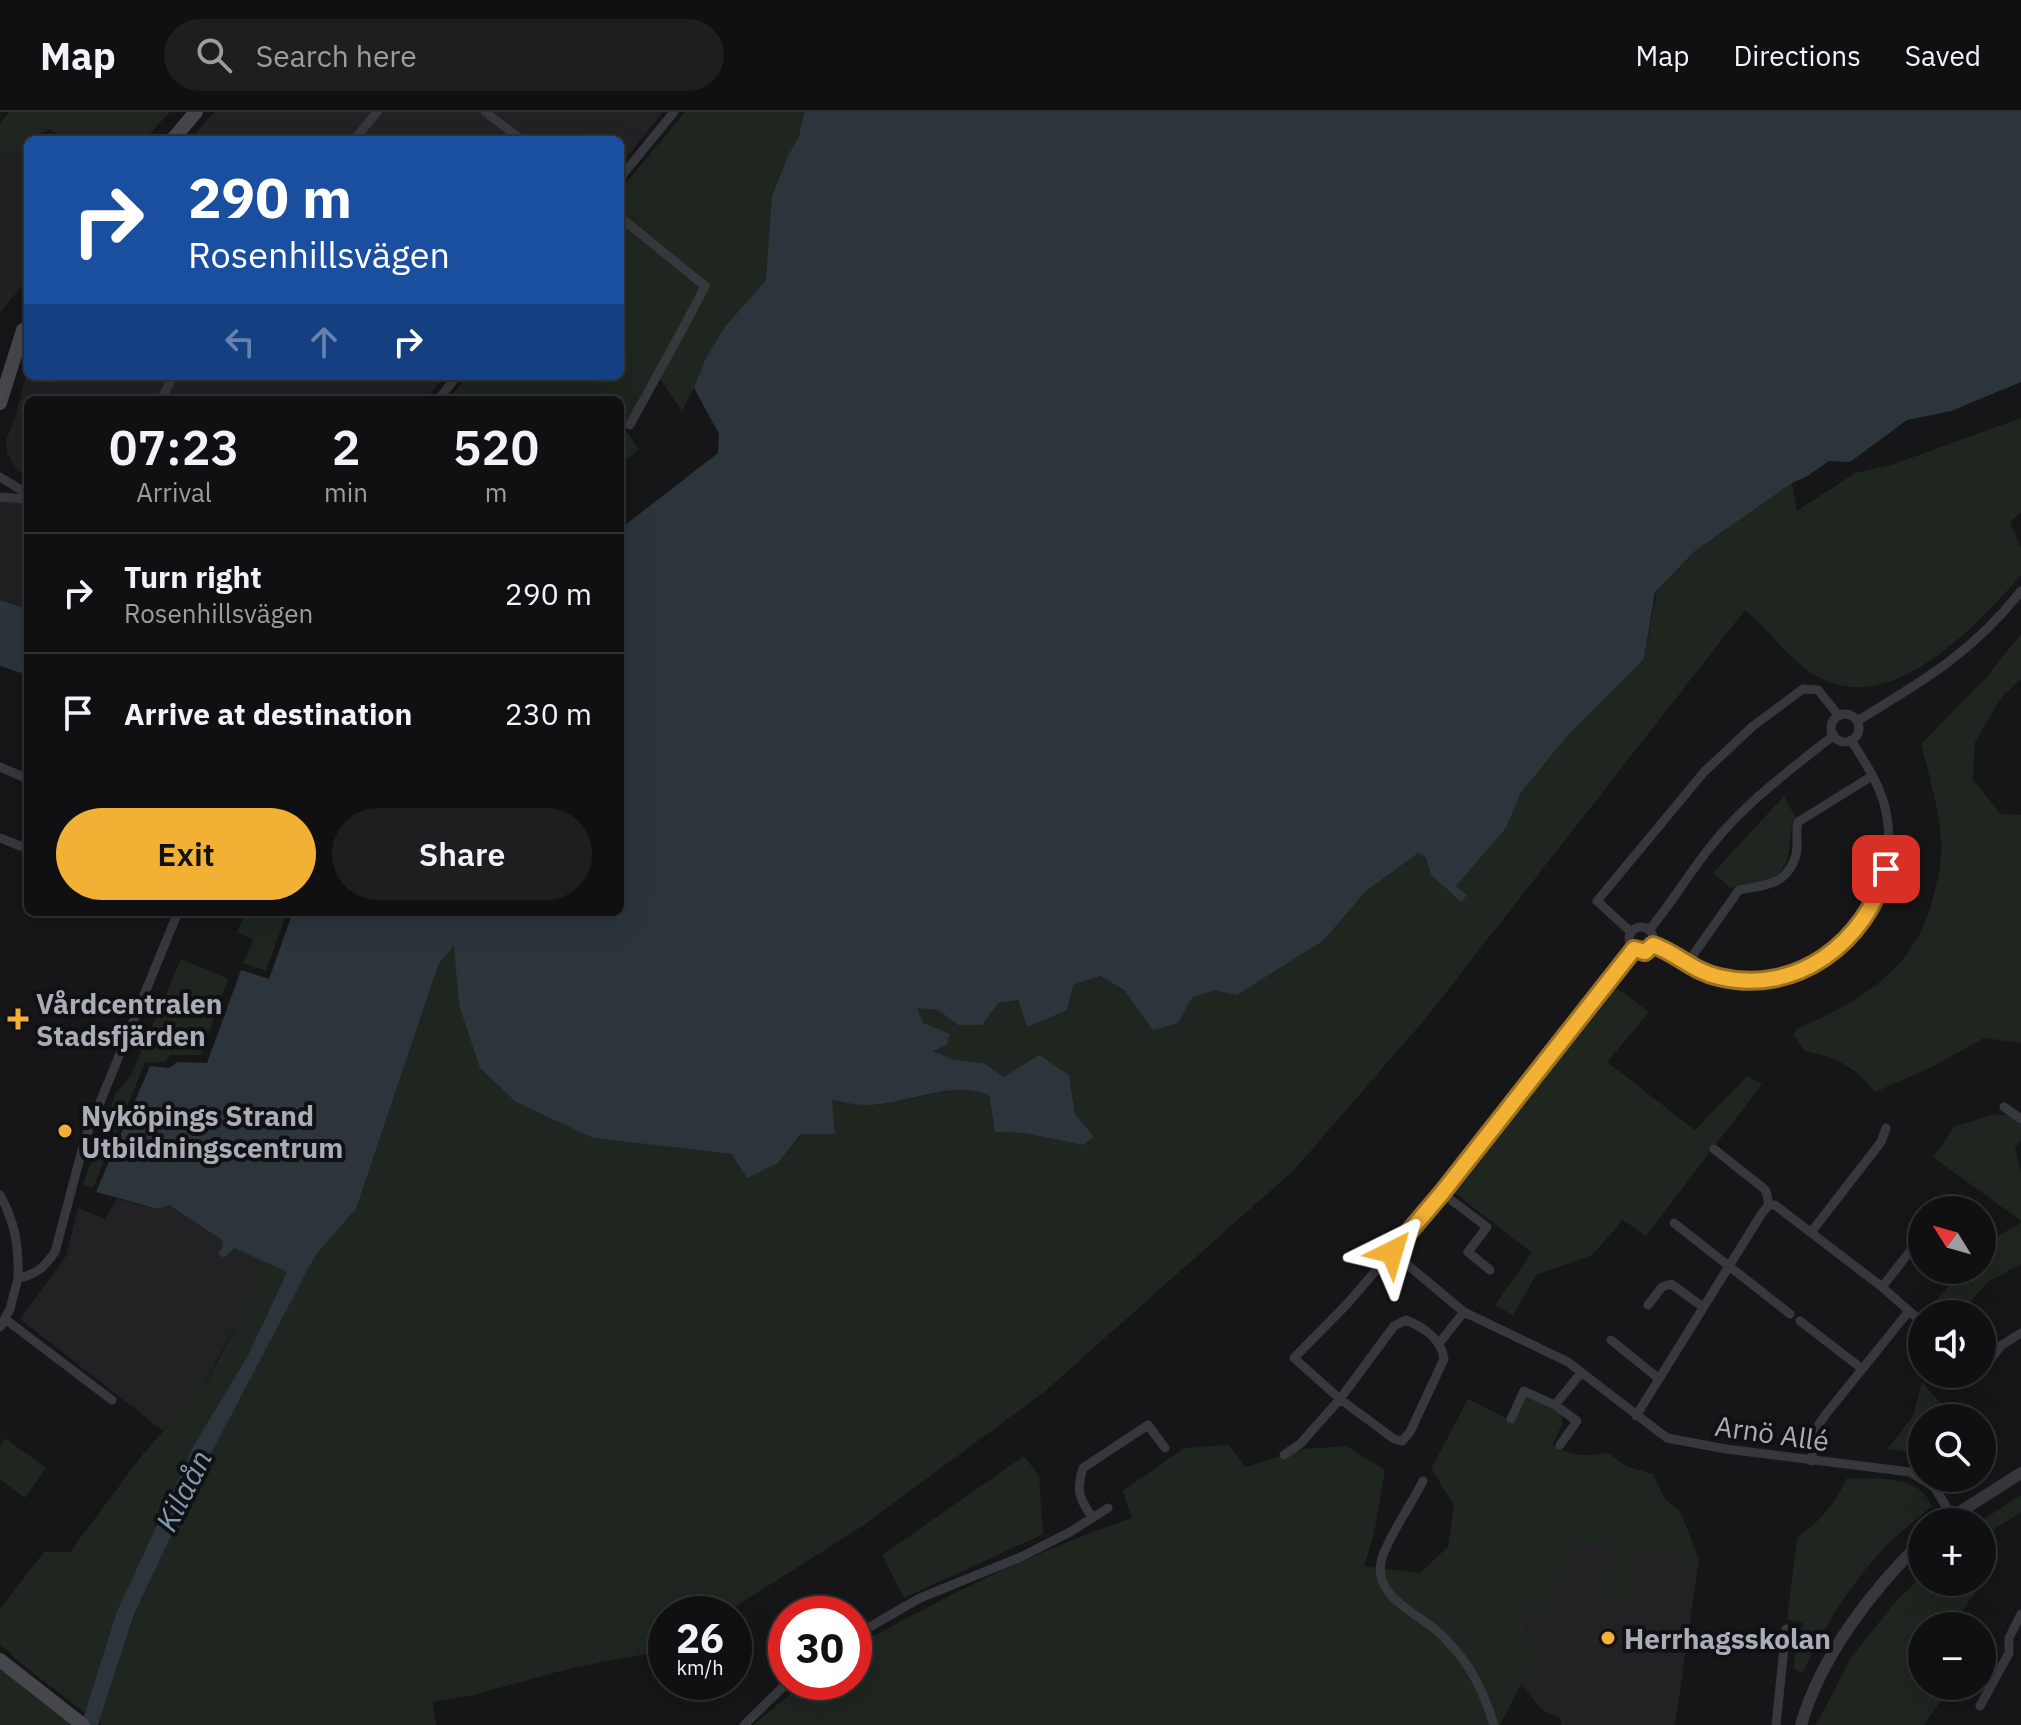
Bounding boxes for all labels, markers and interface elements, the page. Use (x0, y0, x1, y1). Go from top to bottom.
search box (164, 19, 724, 91)
text: Map (40, 31, 116, 80)
icon: search (192, 33, 236, 77)
text: Search here (256, 36, 417, 75)
text: Map (1635, 37, 1689, 74)
text: Directions (1733, 37, 1861, 74)
text: Saved (1905, 37, 1981, 74)
text: 290 m (188, 161, 352, 233)
icon: right (56, 168, 160, 272)
text: Rosenhillsvägen (188, 231, 450, 278)
icon: left (218, 320, 262, 364)
icon: ahead (302, 320, 346, 364)
icon: right (386, 320, 430, 364)
text: 07:23 (109, 416, 239, 478)
text: 2 (332, 416, 360, 478)
text: 520 (453, 416, 539, 478)
text: Arrival (136, 475, 212, 509)
text: min (324, 475, 368, 509)
text: m (485, 475, 507, 509)
text: Turn right (124, 557, 262, 596)
icon: right (56, 571, 100, 615)
text: 290 m (505, 574, 592, 613)
text: Rosenhillsvägen (124, 596, 313, 630)
icon: arrive (56, 691, 100, 735)
text: Arrive at destination (124, 694, 412, 733)
text: 230 m (505, 694, 592, 733)
button: Exit (56, 808, 316, 900)
button: Share (332, 808, 592, 900)
pin (1852, 835, 1920, 903)
icon: arrive (1864, 847, 1908, 891)
place label: Vårdcentralen Stadsfjärden (36, 985, 222, 1054)
marker: Vårdcentralen Stadsfjärden (7, 1008, 29, 1030)
place label: Nyköpings Strand Utbildningscentrum (81, 1097, 343, 1166)
marker: Nyköpings Strand Utbildningscentrum (56, 1122, 74, 1140)
north arrow (1908, 1196, 1996, 1284)
map controls (1908, 1196, 1996, 1700)
position arrow (1350, 1210, 1434, 1294)
button: sound (1908, 1300, 1996, 1388)
button: search (1908, 1404, 1996, 1492)
street label: Arnö Allé (1713, 1407, 1831, 1459)
water label: Kilaån (146, 1443, 220, 1537)
button: + (1908, 1508, 1996, 1596)
speed limit sign: 30 (768, 1596, 872, 1700)
text: 26 (676, 1612, 724, 1664)
button: − (1908, 1612, 1996, 1700)
place label: Herrhagsskolan (1624, 1620, 1831, 1657)
marker: Herrhagsskolan (1599, 1629, 1617, 1647)
text: km/h (676, 1654, 724, 1681)

